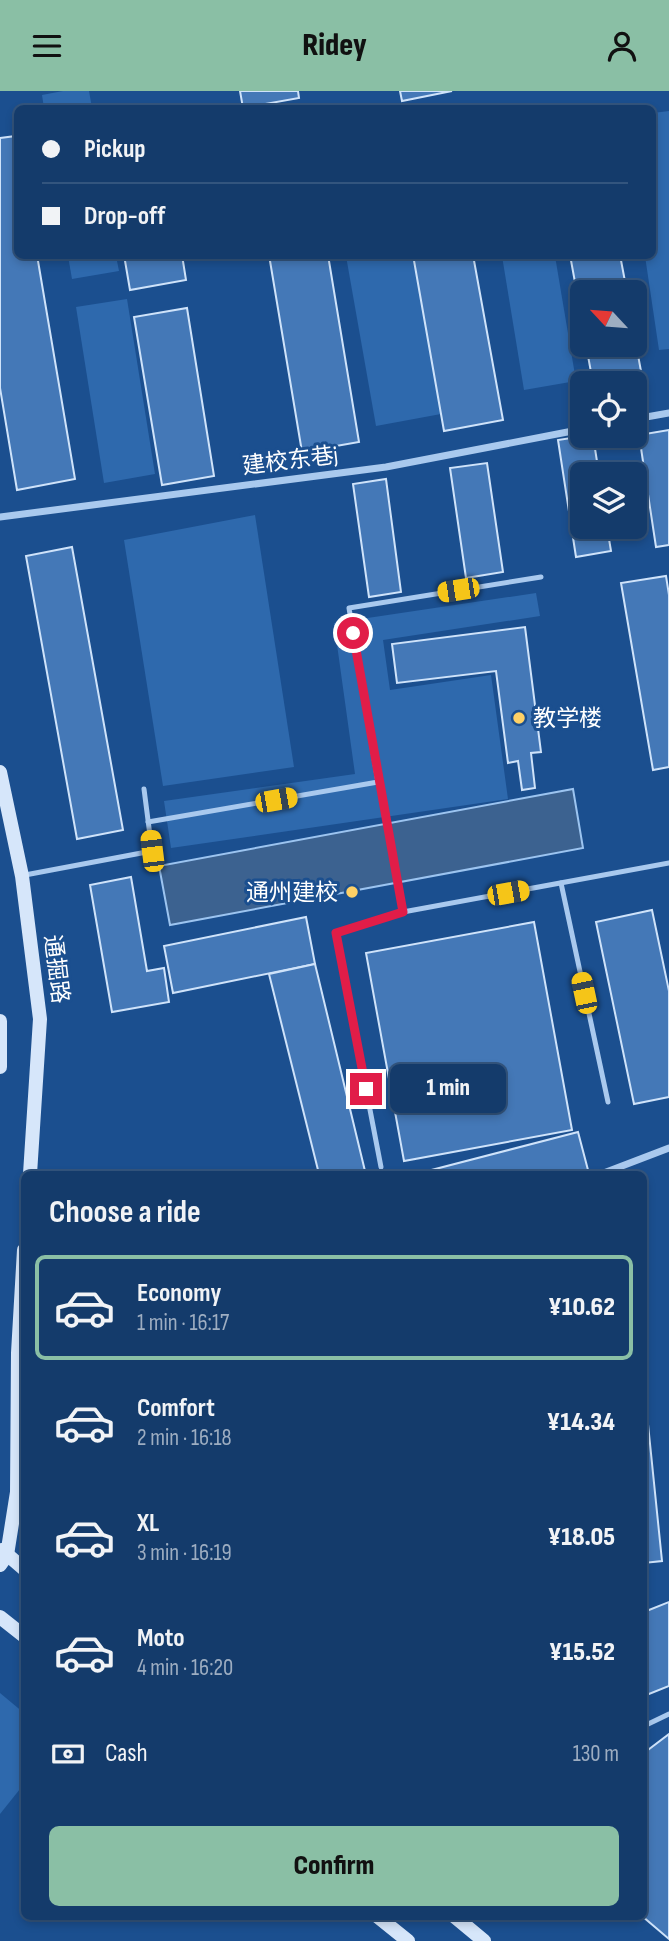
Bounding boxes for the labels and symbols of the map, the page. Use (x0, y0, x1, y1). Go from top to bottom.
north arrow (570, 280, 648, 357)
street label: 建校东巷j (241, 441, 340, 481)
car (436, 576, 481, 604)
route start (337, 617, 369, 649)
place label: 教学楼 (533, 705, 602, 733)
marker: 教学楼 (511, 710, 527, 726)
car (254, 786, 299, 814)
car (140, 829, 165, 873)
place label: 通州建校 (246, 879, 338, 907)
car (486, 879, 531, 907)
marker: 通州建校 (344, 884, 360, 900)
street label: 通掘路 (38, 933, 74, 1005)
car (570, 970, 599, 1016)
callout: 1 min (390, 1065, 506, 1114)
route end (350, 1073, 382, 1105)

